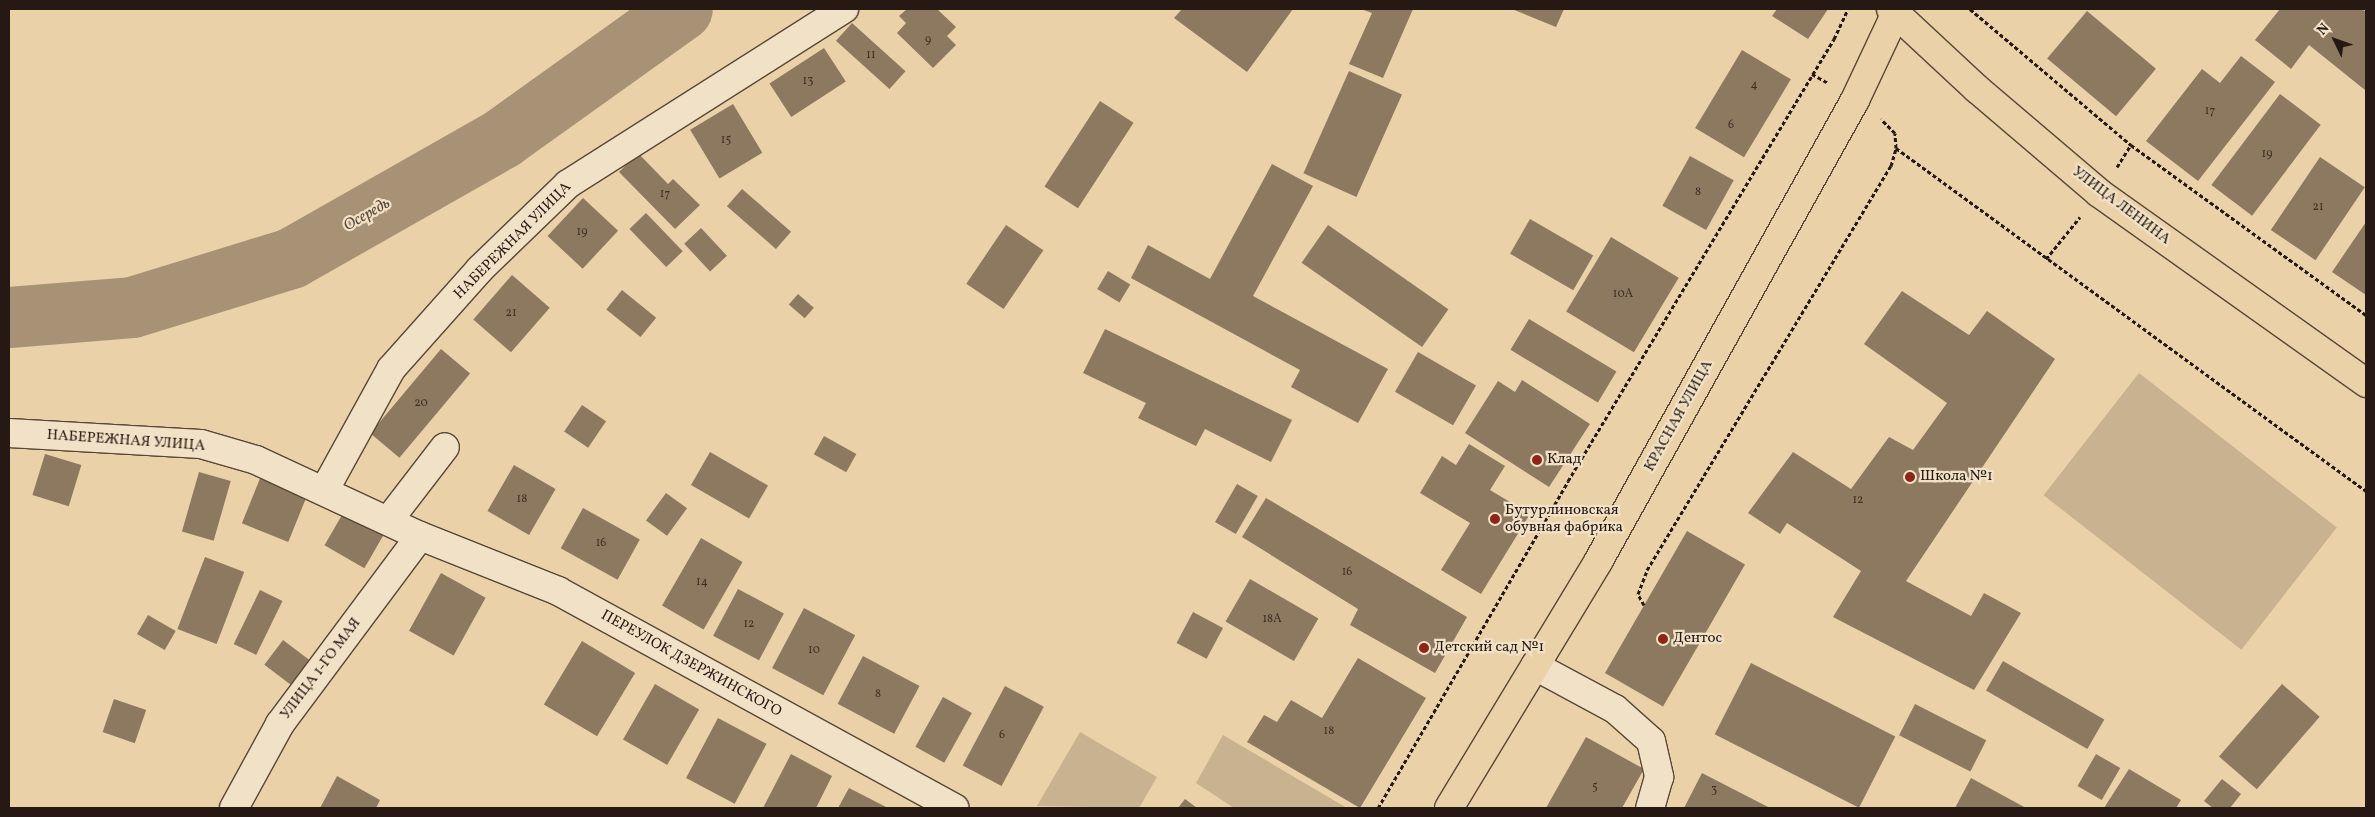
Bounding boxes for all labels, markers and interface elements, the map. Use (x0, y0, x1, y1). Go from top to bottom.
north arrow (2310, 15, 2360, 65)
text: N (2313, 19, 2334, 40)
house number: 9 (925, 34, 931, 48)
house number: 11 (866, 49, 876, 63)
house number: 13 (803, 75, 813, 89)
house number: 4 (1750, 79, 1758, 93)
house number: 17 (2205, 105, 2215, 119)
house number: 6 (1728, 119, 1734, 133)
house number: 15 (721, 134, 731, 148)
house number: 19 (2262, 148, 2272, 162)
street label: УЛИЦА ЛЕНИНА (2068, 163, 2174, 249)
street label: НАБЕРЕЖНАЯ УЛИЦА (450, 178, 576, 304)
house number: 8 (1695, 186, 1701, 200)
house number: 17 (660, 188, 670, 202)
water label: Осередь (340, 194, 394, 236)
house number: 21 (2312, 201, 2324, 215)
house number: 19 (577, 226, 587, 240)
house number: 10А (1613, 288, 1633, 302)
house number: 21 (505, 307, 517, 321)
street label: КРАСНАЯ УЛИЦА (1641, 357, 1717, 475)
house number: 20 (414, 397, 428, 411)
street label: НАБЕРЕЖНАЯ УЛИЦА (46, 426, 206, 456)
place label: Клад (1547, 451, 1581, 469)
marker: Клад (1531, 454, 1543, 466)
place label: Школа №1 (1920, 468, 1993, 486)
marker: Школа №1 (1904, 471, 1916, 483)
house number: 18 (517, 493, 527, 507)
house number: 12 (1852, 494, 1864, 508)
place label: Бутурлиновская обувная фабрика (1505, 501, 1623, 536)
marker: Бутурлиновская обувная фабрика (1489, 513, 1501, 525)
house number: 16 (596, 537, 606, 551)
house number: 16 (1342, 566, 1352, 580)
house number: 14 (696, 576, 708, 590)
street label: ПЕРЕУЛОК ДЗЕРЖИНСКОГО (597, 607, 785, 721)
house number: 18А (1262, 613, 1282, 627)
street label: УЛИЦА 1-ГО МАЯ (277, 615, 365, 723)
house number: 12 (743, 618, 755, 632)
place label: Дентос (1673, 630, 1722, 648)
marker: Дентос (1657, 633, 1669, 645)
place label: Детский сад №1 (1434, 639, 1544, 657)
marker: Детский сад №1 (1418, 642, 1430, 654)
house number: 10 (808, 644, 820, 658)
house number: 8 (875, 688, 881, 702)
house number: 18 (1324, 725, 1334, 739)
house number: 6 (999, 729, 1005, 743)
house number: 5 (1592, 781, 1598, 795)
house number: 3 (1711, 784, 1717, 798)

